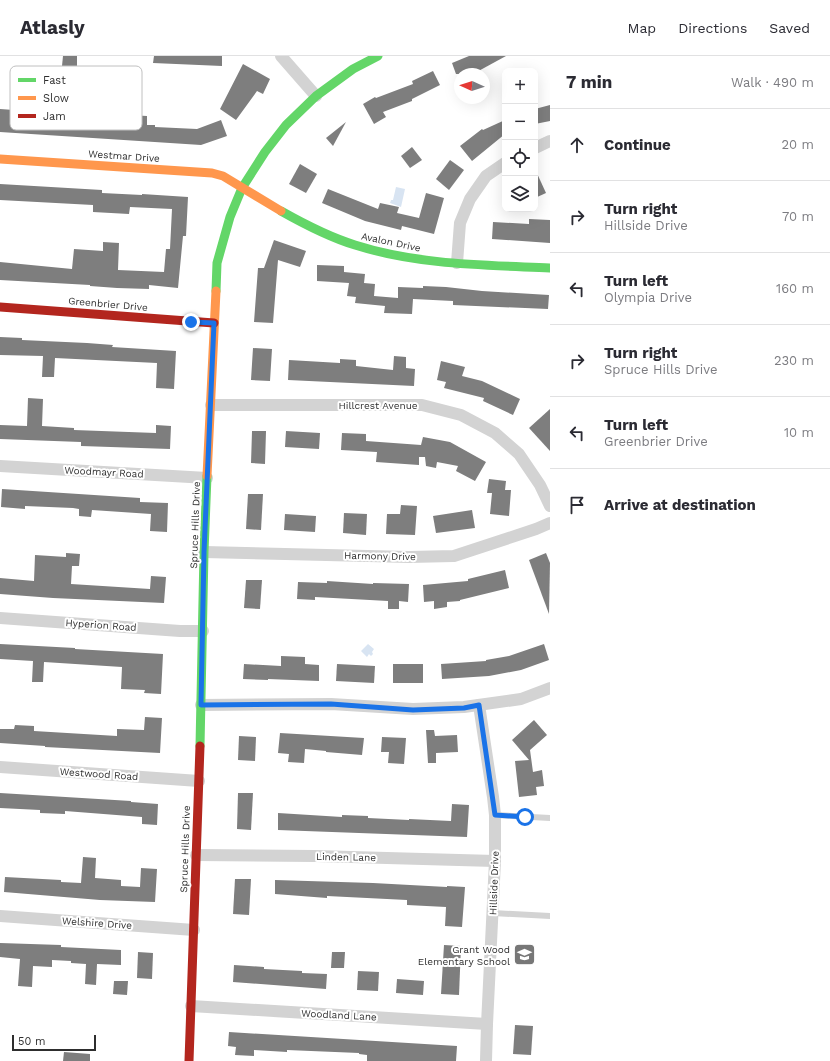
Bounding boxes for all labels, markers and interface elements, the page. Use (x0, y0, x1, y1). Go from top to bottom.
text: Atlasly (20, 16, 85, 39)
text: Map (628, 20, 656, 36)
text: Directions (678, 20, 747, 36)
text: Saved (769, 20, 810, 36)
legend (10, 66, 142, 130)
north arrow (454, 68, 490, 104)
map controls (502, 68, 538, 212)
button: + (502, 68, 538, 104)
text: 7 min (566, 72, 612, 92)
text: Fast (43, 74, 66, 87)
text: Walk · 490 m (731, 75, 814, 90)
text: Slow (43, 92, 69, 105)
button: − (502, 104, 538, 140)
text: Jam (43, 110, 66, 123)
icon: ahead (566, 134, 588, 156)
text: Continue (604, 136, 671, 154)
text: 20 m (782, 137, 814, 152)
button: locate (502, 140, 538, 176)
street label: Westmar Drive (88, 148, 160, 164)
button: layers (502, 176, 538, 212)
text: Turn right (604, 200, 677, 218)
icon: right (566, 206, 588, 228)
text: 70 m (782, 209, 814, 224)
text: Hillside Drive (604, 218, 688, 233)
street label: Avalon Drive (360, 230, 422, 254)
text: Turn left (604, 272, 668, 290)
icon: left (566, 278, 588, 300)
text: 160 m (776, 281, 814, 296)
text: Olympia Drive (604, 290, 692, 305)
street label: Greenbrier Drive (68, 295, 148, 313)
route end (182, 313, 200, 331)
text: Turn right (604, 344, 677, 362)
icon: right (566, 350, 588, 372)
text: 230 m (774, 353, 814, 368)
text: Spruce Hills Drive (604, 362, 718, 377)
street label: Hillcrest Avenue (338, 400, 418, 411)
text: Turn left (604, 416, 668, 434)
icon: left (566, 422, 588, 444)
text: 10 m (784, 425, 814, 440)
text: Greenbrier Drive (604, 434, 708, 449)
street label: Woodmayr Road (64, 464, 144, 480)
street label: Spruce Hills Drive (188, 481, 202, 569)
icon: arrive (566, 494, 588, 516)
text: Arrive at destination (604, 496, 756, 514)
street label: Harmony Drive (344, 550, 416, 562)
street label: Hyperion Road (65, 617, 137, 633)
street label: Westwood Road (59, 766, 139, 782)
street label: Spruce Hills Drive (178, 805, 192, 893)
route start (516, 808, 534, 826)
street label: Hillside Drive (487, 850, 501, 915)
street label: Linden Lane (316, 851, 376, 863)
street label: Welshire Drive (62, 915, 133, 931)
school or university icon: Grant Wood Elementary School (512, 942, 538, 968)
place label: Grant Wood Elementary School (418, 944, 510, 967)
street label: Woodland Lane (301, 1008, 377, 1022)
scale bar (12, 1033, 96, 1052)
text: 50 m (18, 1035, 45, 1048)

